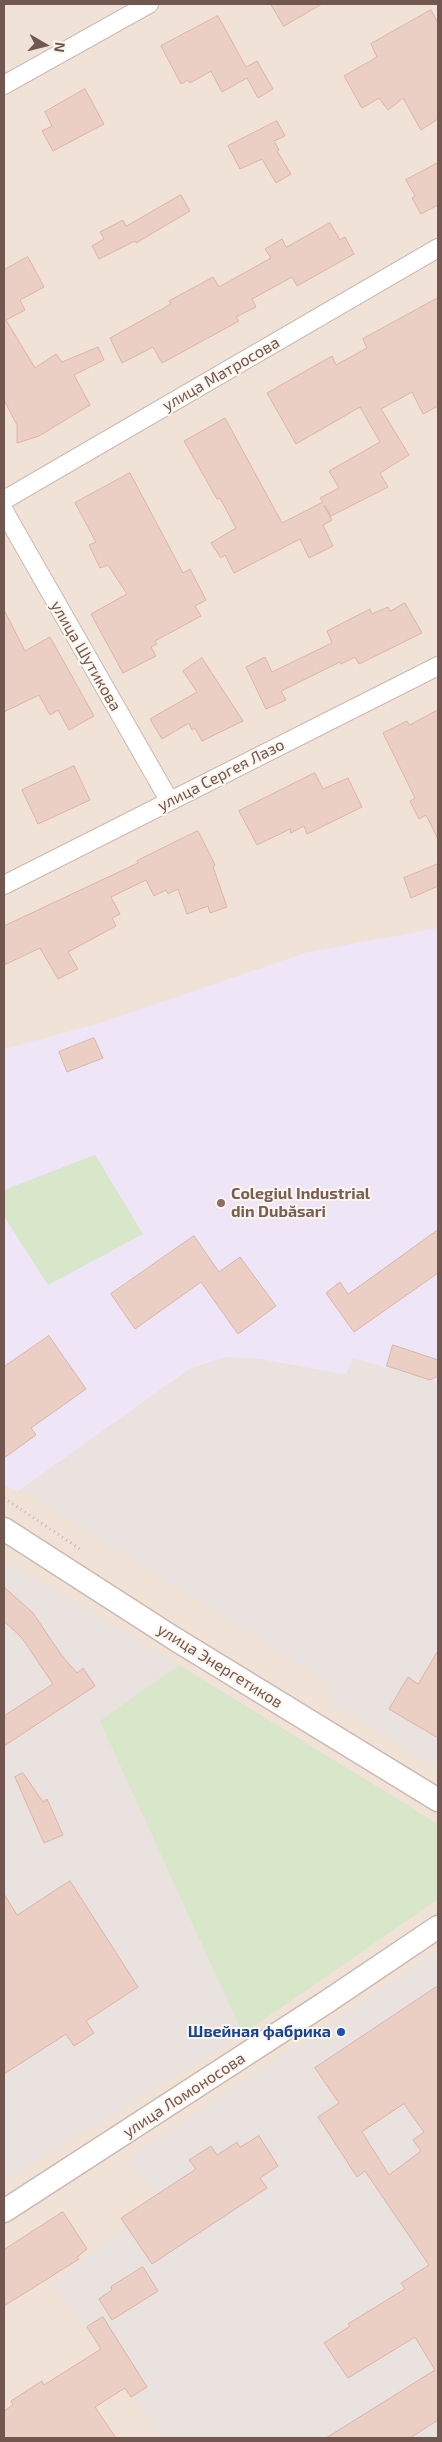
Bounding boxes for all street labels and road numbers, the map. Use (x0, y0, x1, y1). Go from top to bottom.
street label: улица Матросова (159, 333, 283, 415)
street label: улица Шутикова (47, 597, 125, 715)
street label: улица Сергея Лазо (154, 735, 288, 815)
street label: улица Энергетиков (154, 1620, 286, 1712)
street label: улица Ломоносова (119, 2048, 249, 2142)

